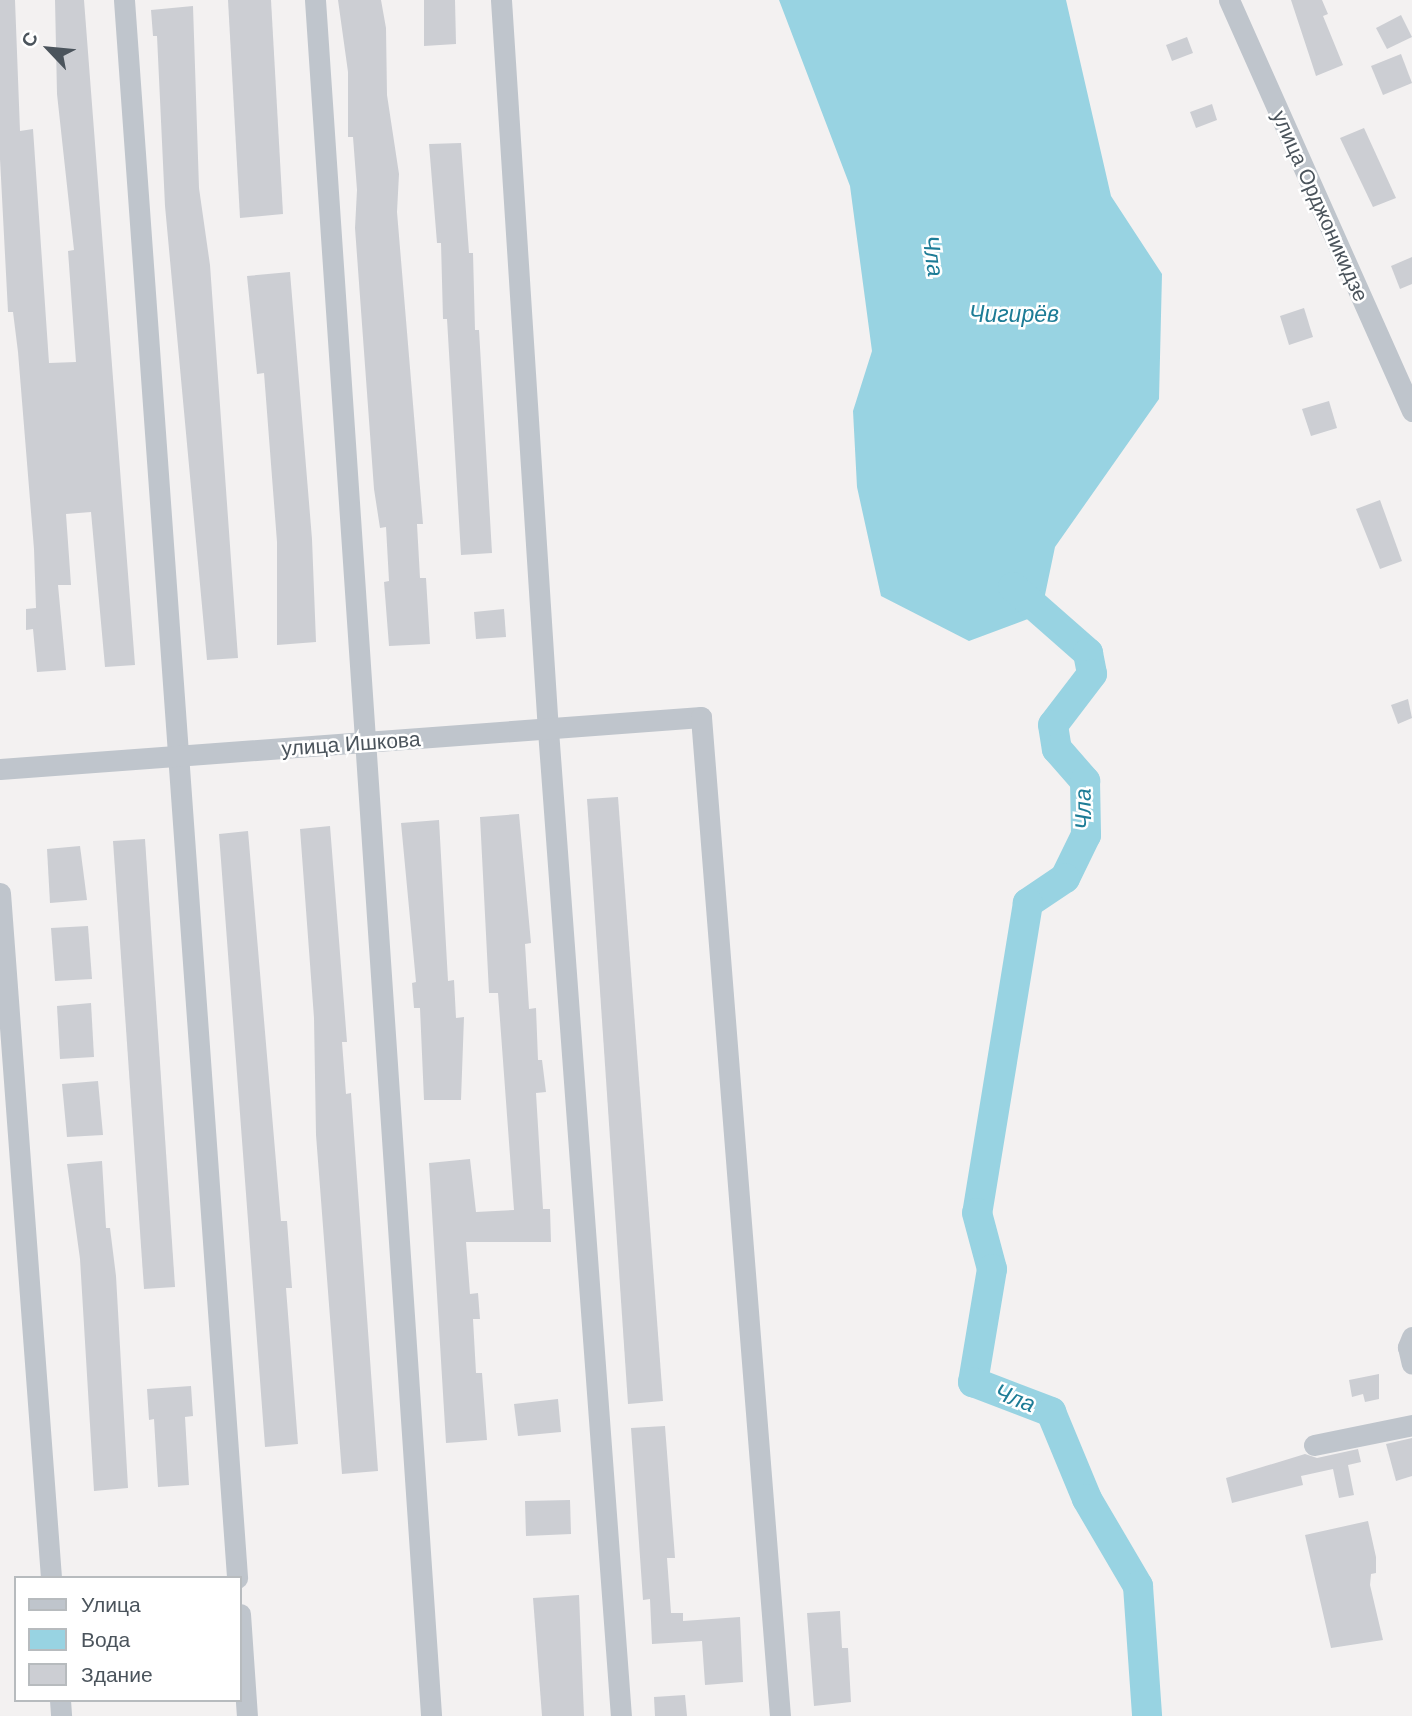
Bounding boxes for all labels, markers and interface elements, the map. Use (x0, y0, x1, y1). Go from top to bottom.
north arrow (14, 14, 84, 84)
text: С (17, 29, 42, 50)
street label: улица Орджоникидзе (1266, 106, 1374, 306)
water label: Чла (916, 234, 950, 278)
water label: Чигирёв (969, 300, 1059, 328)
street label: улица Ишкова (281, 727, 421, 761)
water label: Чла (1069, 788, 1097, 830)
water label: Чла (991, 1378, 1039, 1418)
legend (14, 1576, 242, 1702)
text: Улица (81, 1593, 141, 1616)
text: Вода (81, 1628, 130, 1651)
text: Здание (81, 1663, 153, 1686)

